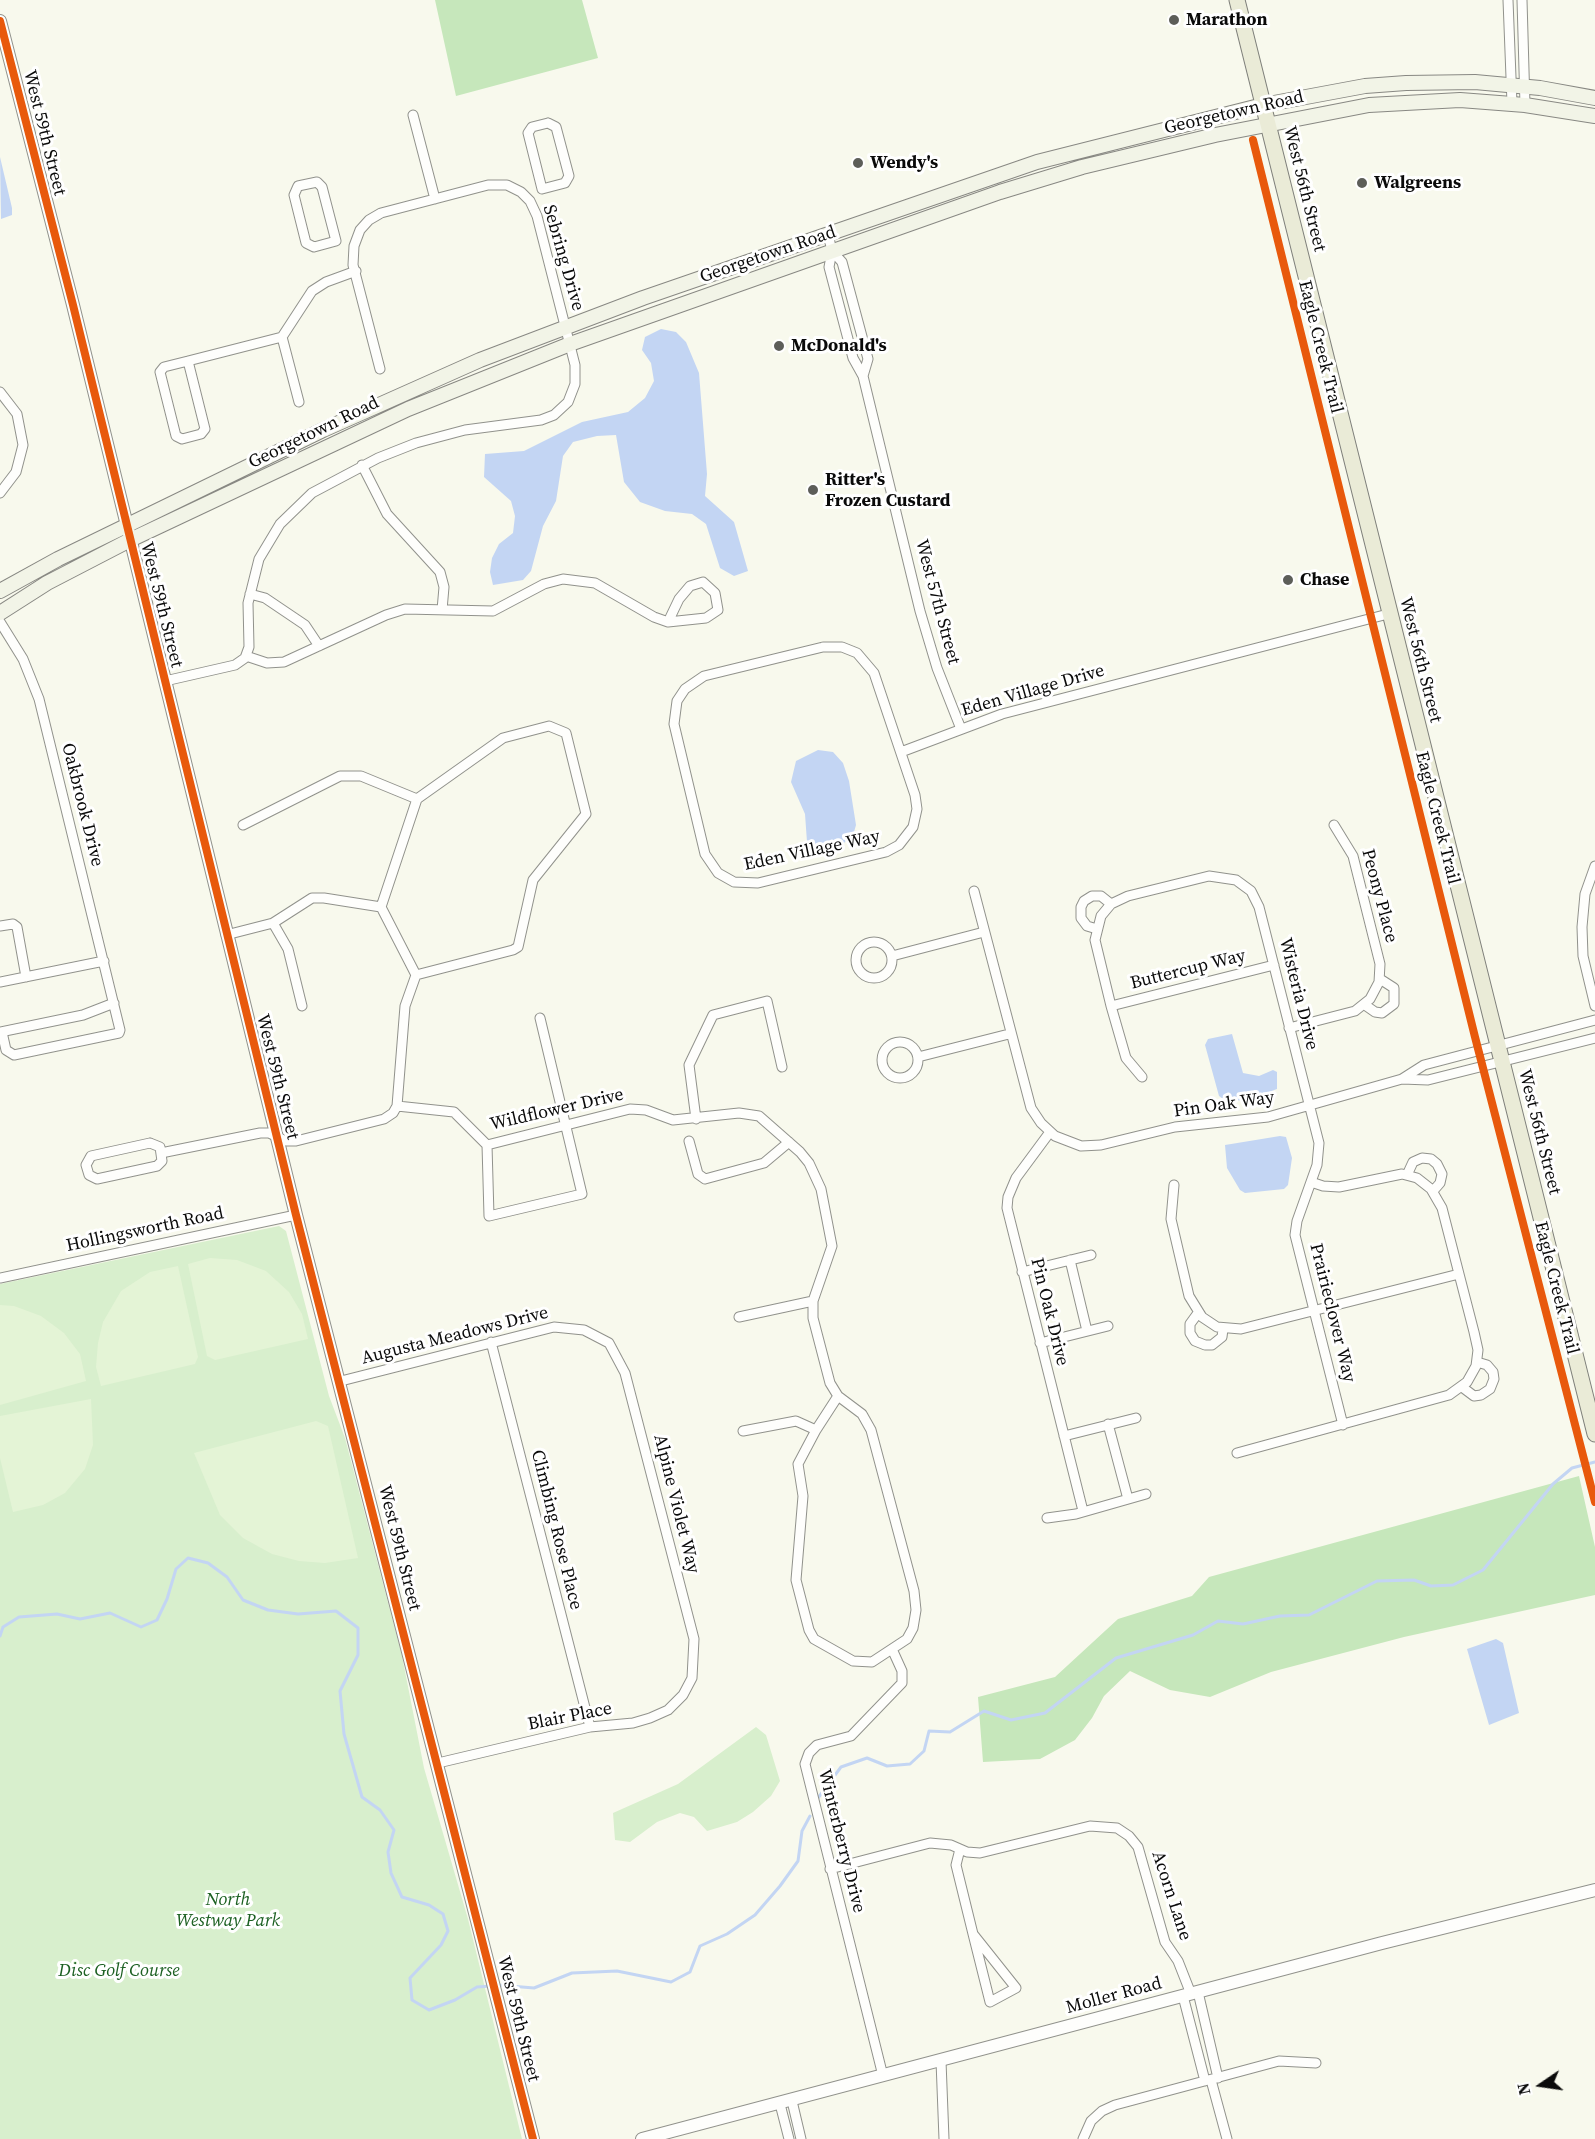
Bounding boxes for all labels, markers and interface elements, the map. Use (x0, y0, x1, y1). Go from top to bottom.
place label: Marathon (1186, 9, 1268, 31)
marker: Marathon (1167, 13, 1181, 27)
street label: West 59th Street (18, 68, 70, 198)
street label: Georgetown Road (1162, 86, 1306, 140)
street label: West 56th Street (1278, 124, 1330, 254)
place label: Wendy's (870, 152, 938, 174)
marker: Wendy's (851, 156, 865, 170)
place label: Walgreens (1374, 172, 1461, 194)
marker: Walgreens (1355, 176, 1369, 190)
street label: Sebring Drive (538, 202, 588, 314)
street label: Georgetown Road (697, 222, 839, 288)
street label: Eagle Creek Trail (1293, 278, 1347, 416)
place label: McDonald's (791, 335, 887, 357)
marker: McDonald's (772, 339, 786, 353)
street label: Georgetown Road (245, 392, 383, 474)
place label: Ritter's Frozen Custard (825, 469, 951, 512)
marker: Ritter's Frozen Custard (806, 483, 820, 497)
street label: West 57th Street (910, 537, 964, 667)
street label: West 59th Street (135, 540, 187, 670)
place label: Chase (1300, 569, 1349, 591)
marker: Chase (1281, 573, 1295, 587)
street label: West 56th Street (1394, 595, 1446, 725)
street label: Eden Village Drive (959, 660, 1107, 722)
street label: Oakbrook Drive (56, 741, 108, 869)
street label: Eagle Creek Trail (1410, 749, 1464, 887)
street label: Eden Village Way (742, 826, 882, 876)
street label: Peony Place (1356, 847, 1402, 945)
street label: Wisteria Drive (1274, 936, 1322, 1052)
street label: Buttercup Way (1128, 945, 1248, 995)
street label: West 59th Street (251, 1012, 303, 1142)
street label: West 56th Street (1513, 1067, 1565, 1197)
street label: Wildflower Drive (488, 1084, 626, 1136)
street label: Pin Oak Way (1172, 1087, 1276, 1123)
street label: Hollingsworth Road (64, 1203, 226, 1257)
street label: Eagle Creek Trail (1529, 1219, 1583, 1357)
street label: Prairieclover Way (1304, 1241, 1360, 1385)
street label: Pin Oak Drive (1025, 1256, 1073, 1368)
street label: Augusta Meadows Drive (359, 1302, 551, 1370)
street label: Alpine Violet Way (648, 1432, 704, 1576)
street label: Climbing Rose Place (526, 1448, 586, 1612)
street label: West 59th Street (373, 1483, 425, 1613)
street label: Blair Place (526, 1698, 614, 1736)
street label: Winterberry Drive (813, 1767, 869, 1915)
street label: Acorn Lane (1146, 1849, 1196, 1943)
park label: North Westway Park (176, 1889, 280, 1932)
street label: West 59th Street (492, 1954, 544, 2084)
park label: Disc Golf Course (58, 1960, 180, 1982)
street label: Moller Road (1064, 1973, 1164, 2019)
north arrow (1511, 2055, 1571, 2115)
text: N (1511, 2081, 1535, 2097)

